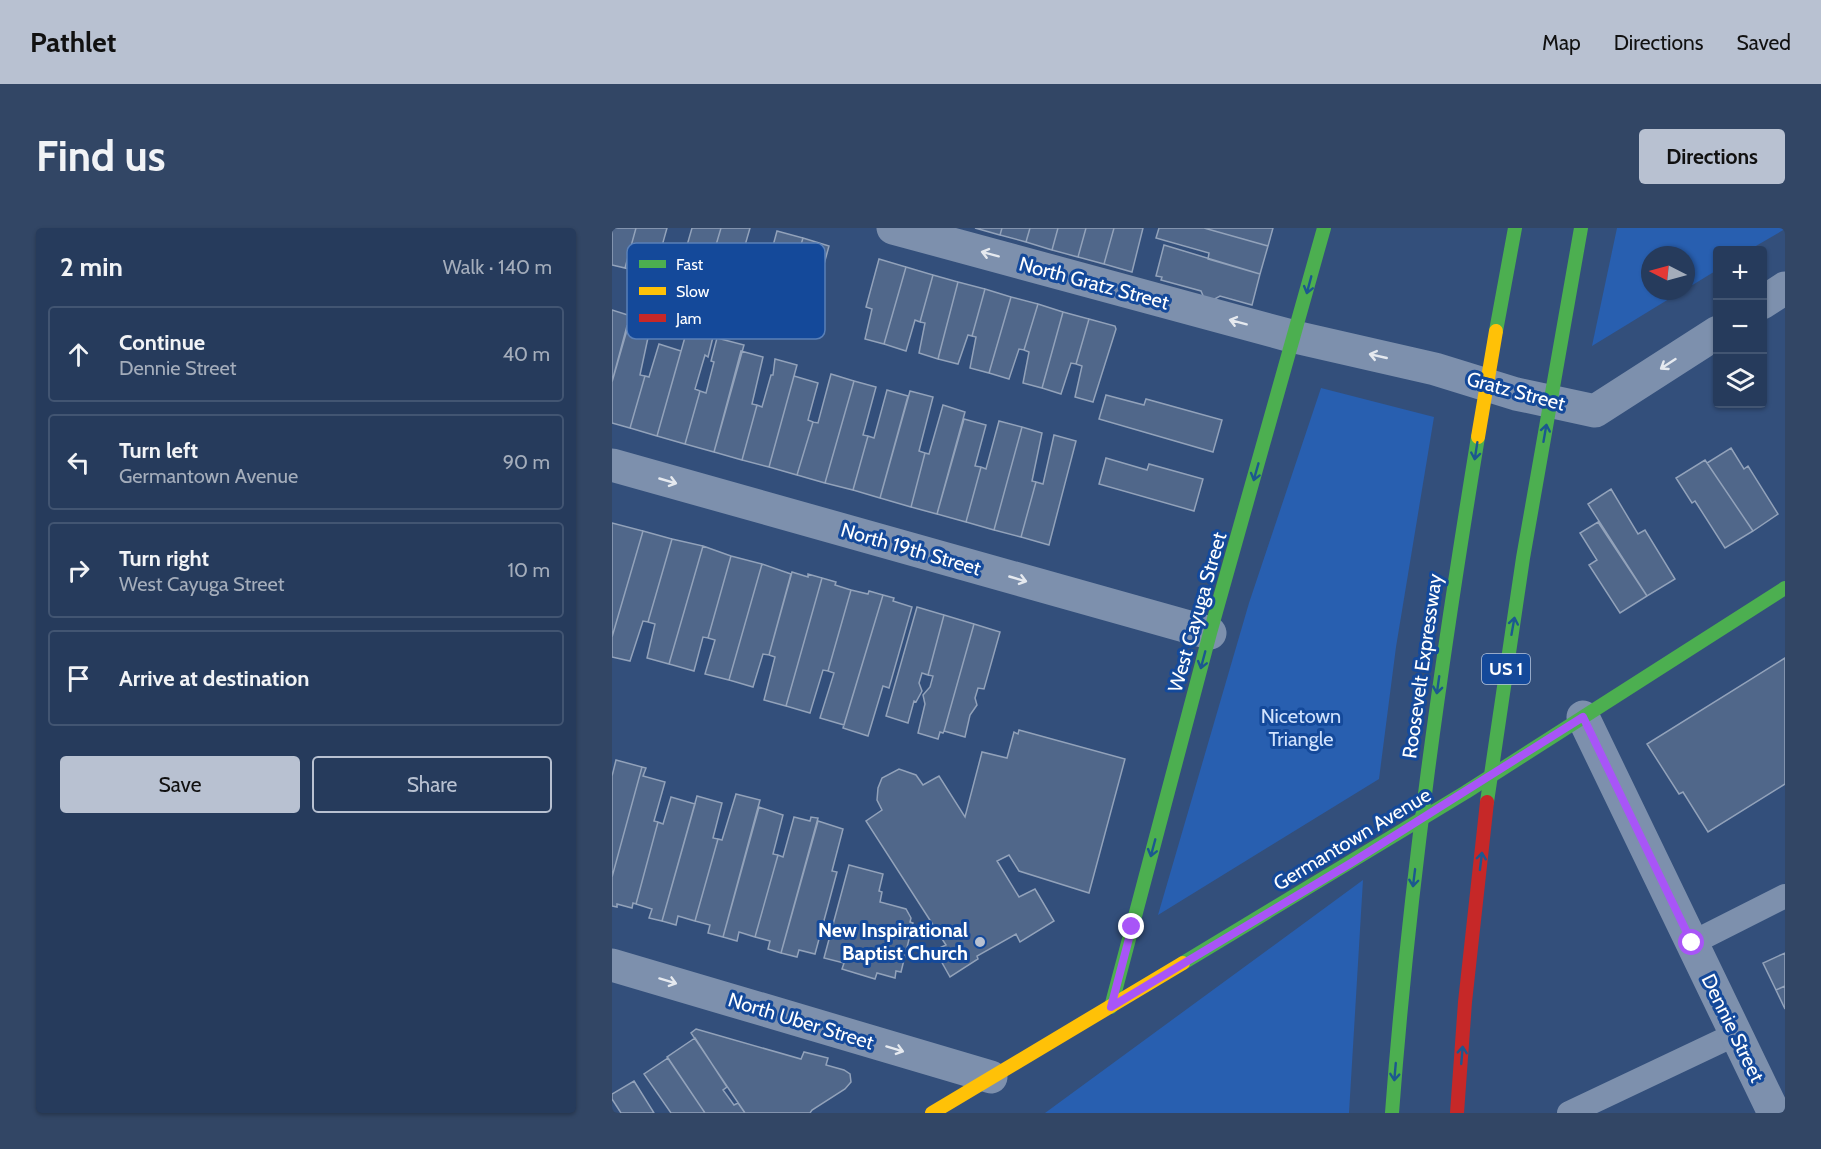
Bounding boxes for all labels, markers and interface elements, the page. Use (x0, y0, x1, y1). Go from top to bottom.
text: Pathlet (30, 25, 116, 59)
text: Map (1542, 30, 1581, 55)
text: Directions (1614, 30, 1703, 55)
text: Saved (1736, 30, 1791, 55)
button: Directions (1639, 129, 1785, 184)
text: Find us (36, 130, 165, 182)
legend (627, 243, 825, 339)
north arrow (1641, 246, 1695, 300)
map controls (1713, 246, 1767, 408)
button: + (1713, 246, 1767, 300)
one-way arrow (980, 248, 999, 259)
text: 2 min (60, 251, 123, 283)
street label: North Gratz Street (1016, 251, 1172, 315)
text: Walk · 140 m (443, 255, 552, 279)
text: Fast (676, 255, 704, 274)
one-way arrow (1303, 275, 1314, 294)
text: Slow (676, 282, 710, 301)
button: − (1713, 300, 1767, 354)
text: Jam (675, 309, 702, 328)
one-way arrow (1229, 316, 1248, 327)
text: Continue (119, 329, 205, 356)
icon: ahead (62, 338, 95, 371)
text: 40 m (502, 342, 550, 366)
one-way arrow (1369, 350, 1388, 361)
button: layers (1713, 354, 1767, 408)
text: Dennie Street (119, 356, 236, 380)
one-way arrow (1661, 358, 1677, 370)
street label: Gratz Street (1464, 366, 1568, 416)
one-way arrow (1540, 424, 1551, 444)
text: Turn left (119, 437, 198, 464)
one-way arrow (1470, 440, 1481, 460)
icon: left (62, 446, 95, 479)
text: 90 m (503, 450, 550, 474)
one-way arrow (1250, 462, 1261, 481)
text: Germantown Avenue (119, 464, 298, 488)
one-way arrow (658, 476, 677, 487)
street label: North 19th Street (838, 518, 984, 581)
street label: West Cayuga Street (1163, 529, 1231, 695)
text: Turn right (119, 545, 209, 572)
icon: right (62, 554, 95, 587)
text: 10 m (507, 558, 550, 582)
text: West Cayuga Street (119, 572, 284, 596)
street label: Roosevelt Expressway (1397, 572, 1447, 760)
one-way arrow (1008, 574, 1027, 585)
one-way arrow (1507, 616, 1518, 636)
one-way arrow (1197, 650, 1208, 669)
road number: US 1 (1482, 654, 1530, 684)
icon: arrive (62, 662, 95, 695)
text: Arrive at destination (119, 665, 309, 692)
one-way arrow (1433, 674, 1444, 694)
park label: Nicetown Triangle (1261, 704, 1341, 751)
button: Save (60, 756, 300, 813)
button: Share (312, 756, 552, 813)
street label: Germantown Avenue (1269, 783, 1435, 895)
one-way arrow (1146, 838, 1158, 857)
one-way arrow (1476, 851, 1487, 871)
one-way arrow (1408, 868, 1419, 887)
route end (1118, 913, 1144, 939)
place label: New Inspirational Baptist Church (818, 918, 968, 965)
route start (1678, 929, 1704, 955)
marker: New Inspirational Baptist Church (973, 935, 987, 949)
street label: Dennie Street (1696, 970, 1770, 1086)
one-way arrow (658, 976, 677, 987)
street label: North Uber Street (725, 987, 877, 1055)
one-way arrow (885, 1044, 904, 1055)
one-way arrow (1457, 1045, 1468, 1065)
one-way arrow (1389, 1062, 1400, 1082)

